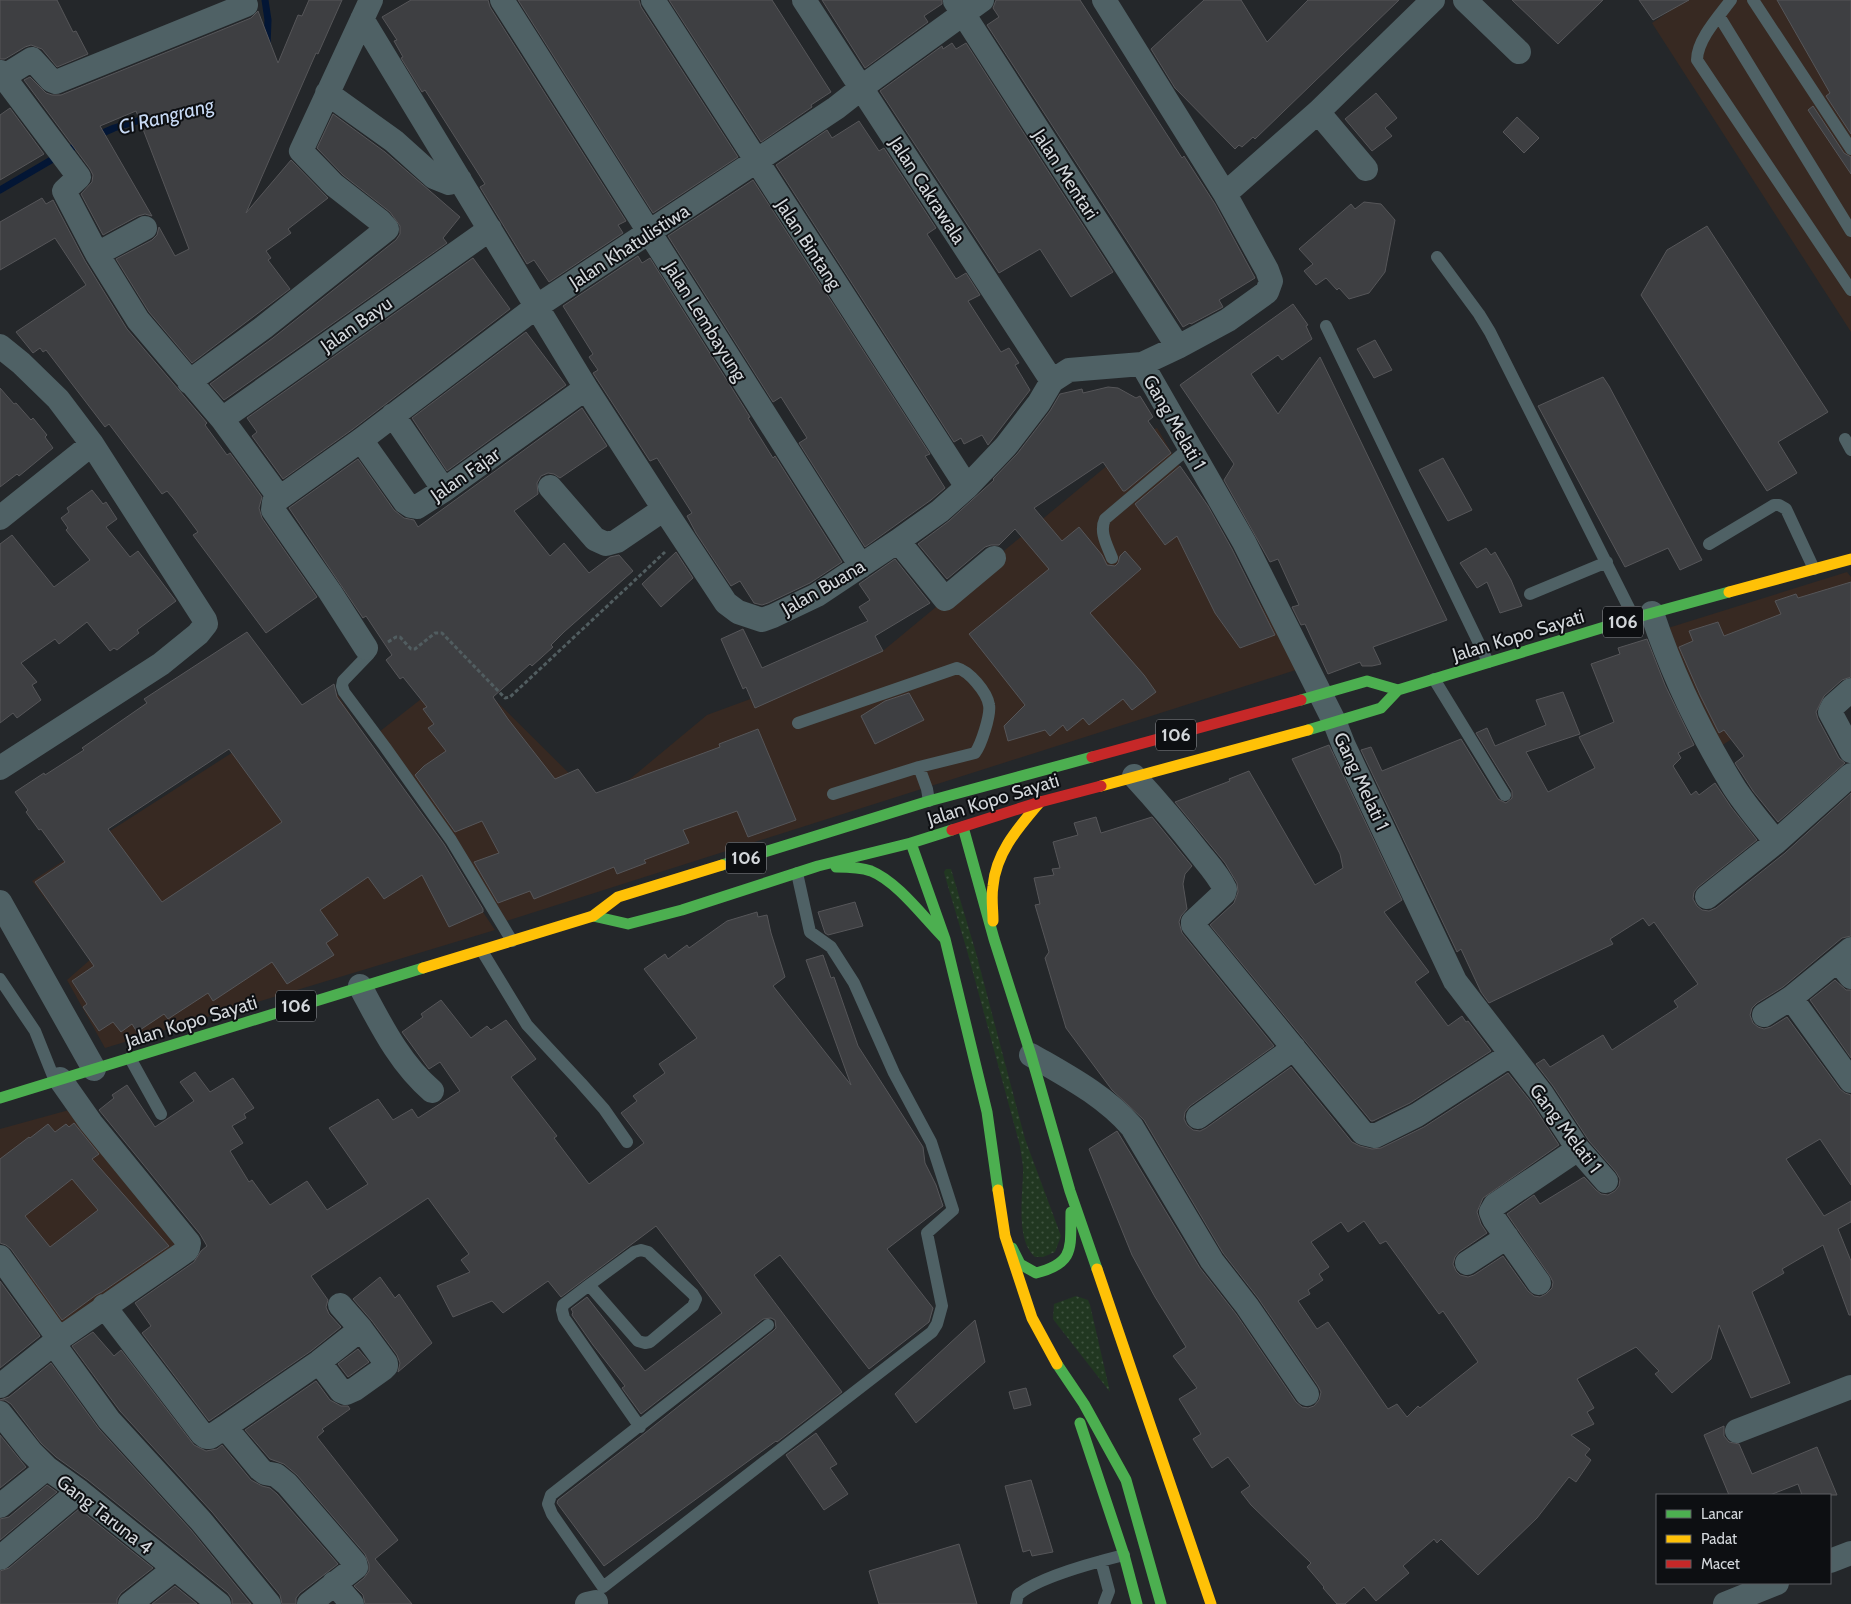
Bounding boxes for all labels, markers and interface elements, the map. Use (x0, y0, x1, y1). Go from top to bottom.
water label: Ci Rangrang (116, 92, 217, 139)
street label: Jalan Mentari (1027, 124, 1103, 224)
street label: Jalan Cakrawala (884, 132, 971, 248)
street label: Jalan Bintang (770, 194, 847, 294)
street label: Jalan Khatulistiwa (564, 199, 694, 294)
street label: Jalan Lembayung (659, 256, 752, 386)
street label: Jalan Bayu (315, 291, 396, 358)
street label: Gang Melati 1 (1138, 371, 1211, 474)
street label: Jalan Fajar (425, 442, 504, 507)
street label: Jalan Buana (777, 554, 869, 621)
street label: Jalan Kopo Sayati (1448, 604, 1587, 667)
road number: 106 (1603, 606, 1643, 638)
road number: 106 (1156, 720, 1196, 750)
street label: Gang Melati 1 (1329, 729, 1394, 834)
street label: Jalan Kopo Sayati (923, 768, 1062, 831)
road number: 106 (726, 842, 766, 874)
street label: Jalan Kopo Sayati (121, 990, 260, 1053)
road number: 106 (276, 990, 316, 1021)
street label: Gang Melati 1 (1525, 1079, 1607, 1177)
street label: Gang Taruna 4 (52, 1470, 157, 1559)
legend (1656, 1494, 1831, 1584)
text: Lancar (1701, 1505, 1743, 1523)
text: Padat (1701, 1530, 1737, 1548)
text: Macet (1701, 1555, 1740, 1573)

